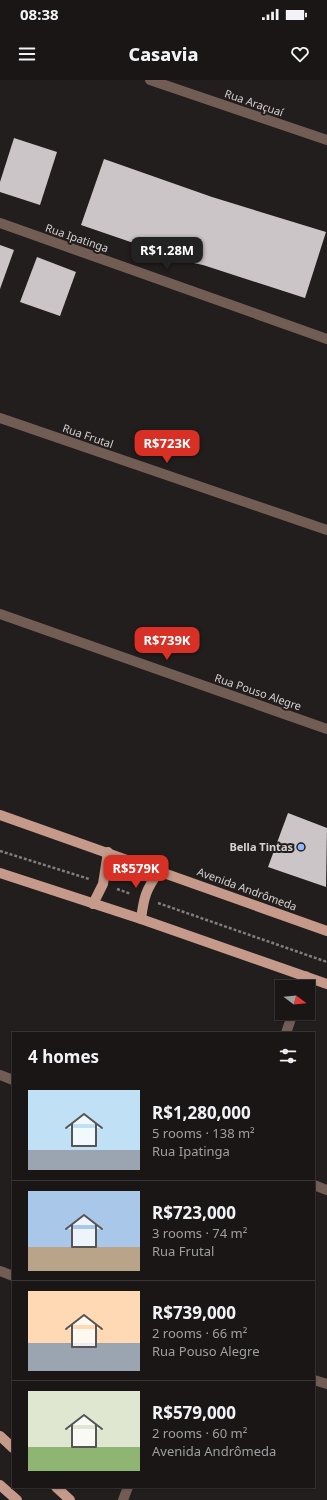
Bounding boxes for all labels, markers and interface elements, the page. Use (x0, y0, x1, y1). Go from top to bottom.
text: 08:38 (20, 4, 59, 24)
text: Casavia (129, 42, 198, 66)
icon: menu (16, 43, 38, 65)
icon: heart (289, 43, 311, 65)
street label: Rua Araçuaí (223, 85, 287, 120)
street label: Rua Ipatinga (44, 220, 111, 255)
pin: R$1.28M (130, 237, 204, 271)
text: R$1.28M (140, 241, 194, 259)
street label: Rua Frutal (61, 420, 116, 451)
pin: R$723K (134, 430, 200, 464)
text: R$723K (144, 434, 190, 452)
pin: R$739K (134, 627, 200, 661)
text: R$739K (144, 631, 190, 649)
street label: Rua Pouso Alegre (213, 670, 304, 713)
place label: Bella Tintas (229, 839, 293, 854)
marker: Bella Tintas (296, 842, 306, 852)
pin: R$579K (103, 855, 169, 889)
text: R$579K (113, 859, 159, 877)
street label: Avenida Andrômeda (195, 863, 299, 914)
north arrow (275, 980, 315, 1020)
map controls (275, 980, 315, 1020)
text: 4 homes (28, 1045, 99, 1068)
icon: filters (277, 1045, 299, 1067)
text: R$1,280,000 (152, 1101, 251, 1124)
icon: home (60, 1106, 108, 1154)
text: 5 rooms · 138 m² (152, 1124, 255, 1142)
text: Rua Ipatinga (152, 1142, 230, 1160)
text: R$723,000 (152, 1201, 236, 1224)
icon: home (60, 1207, 108, 1255)
text: 3 rooms · 74 m² (152, 1224, 247, 1242)
text: Rua Frutal (152, 1242, 214, 1260)
text: R$739,000 (152, 1301, 236, 1324)
icon: home (60, 1307, 108, 1355)
text: 2 rooms · 66 m² (152, 1324, 247, 1342)
text: Rua Pouso Alegre (152, 1342, 259, 1360)
text: R$579,000 (152, 1401, 236, 1424)
icon: home (60, 1407, 108, 1455)
text: 2 rooms · 60 m² (152, 1424, 247, 1442)
text: Avenida Andrômeda (152, 1442, 276, 1460)

